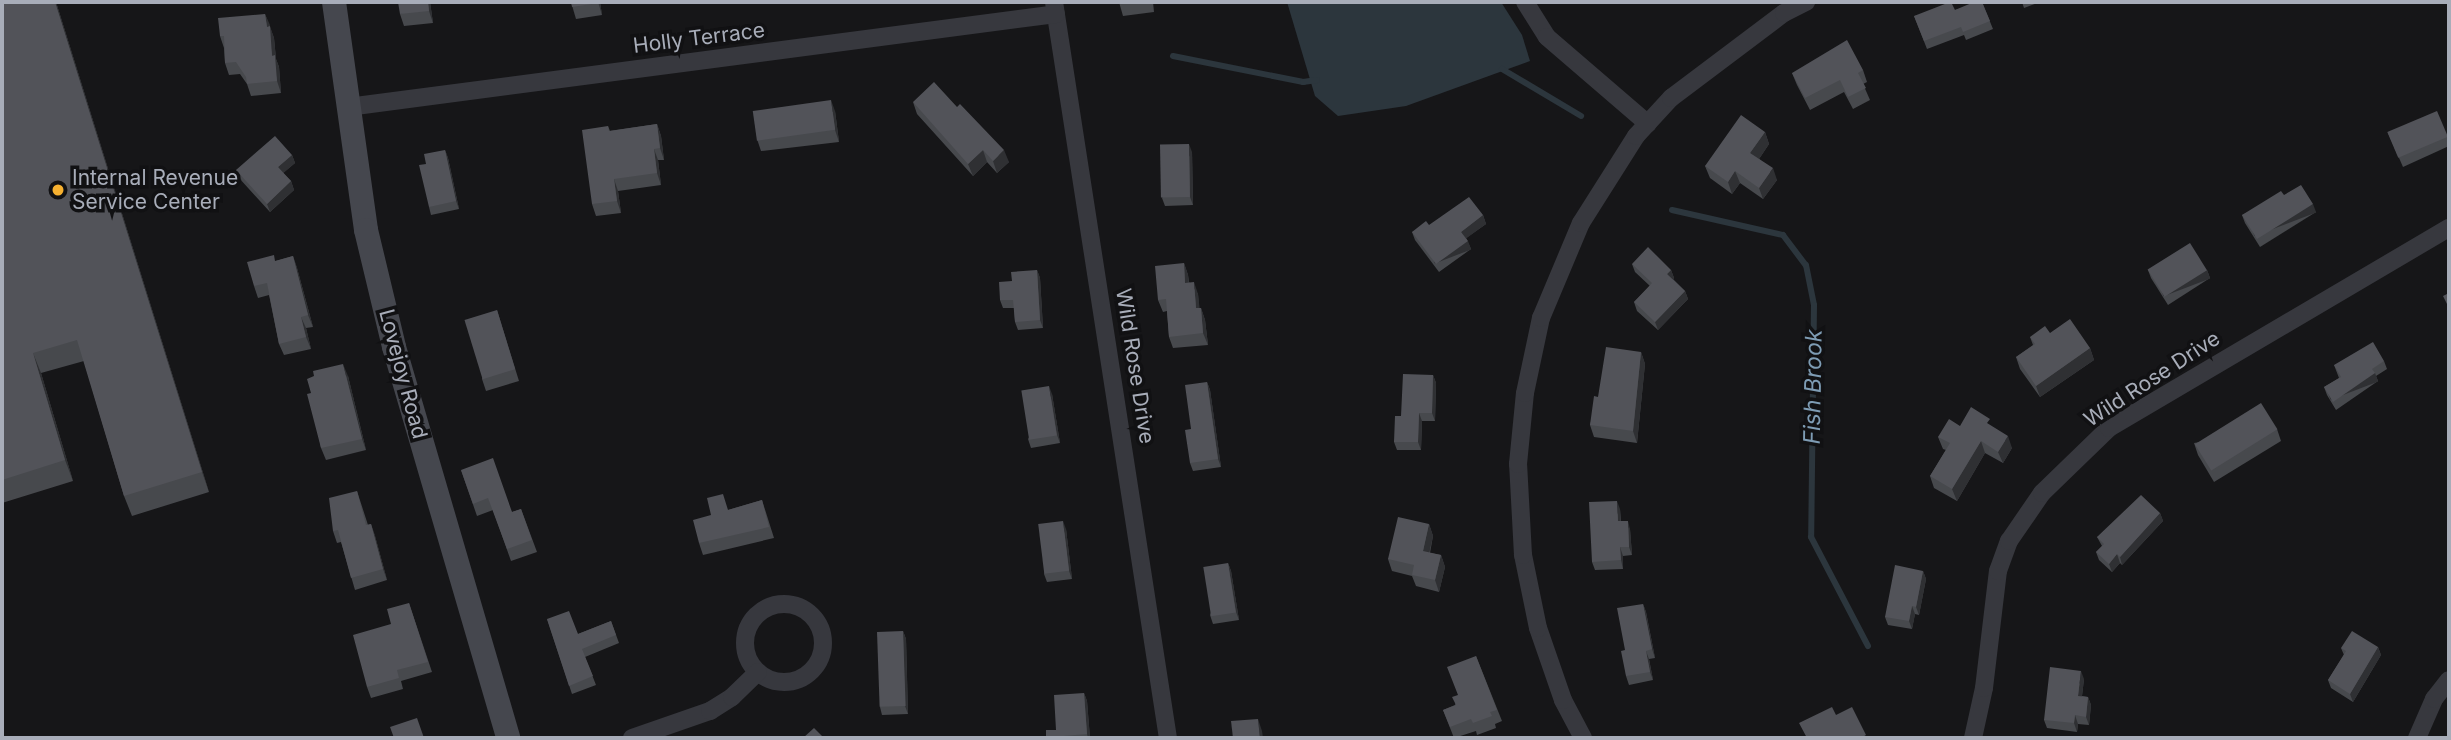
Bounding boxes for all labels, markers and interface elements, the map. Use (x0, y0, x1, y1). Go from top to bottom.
street label: Holly Terrace (632, 17, 766, 59)
place label: Internal Revenue Service Center (72, 165, 238, 215)
marker: Internal Revenue Service Center (50, 182, 66, 198)
street label: Wild Rose Drive (1110, 287, 1160, 445)
street label: Lovejoy Road (374, 306, 432, 442)
street label: Wild Rose Drive (2079, 326, 2225, 432)
water label: Fish Brook (1798, 329, 1828, 445)

